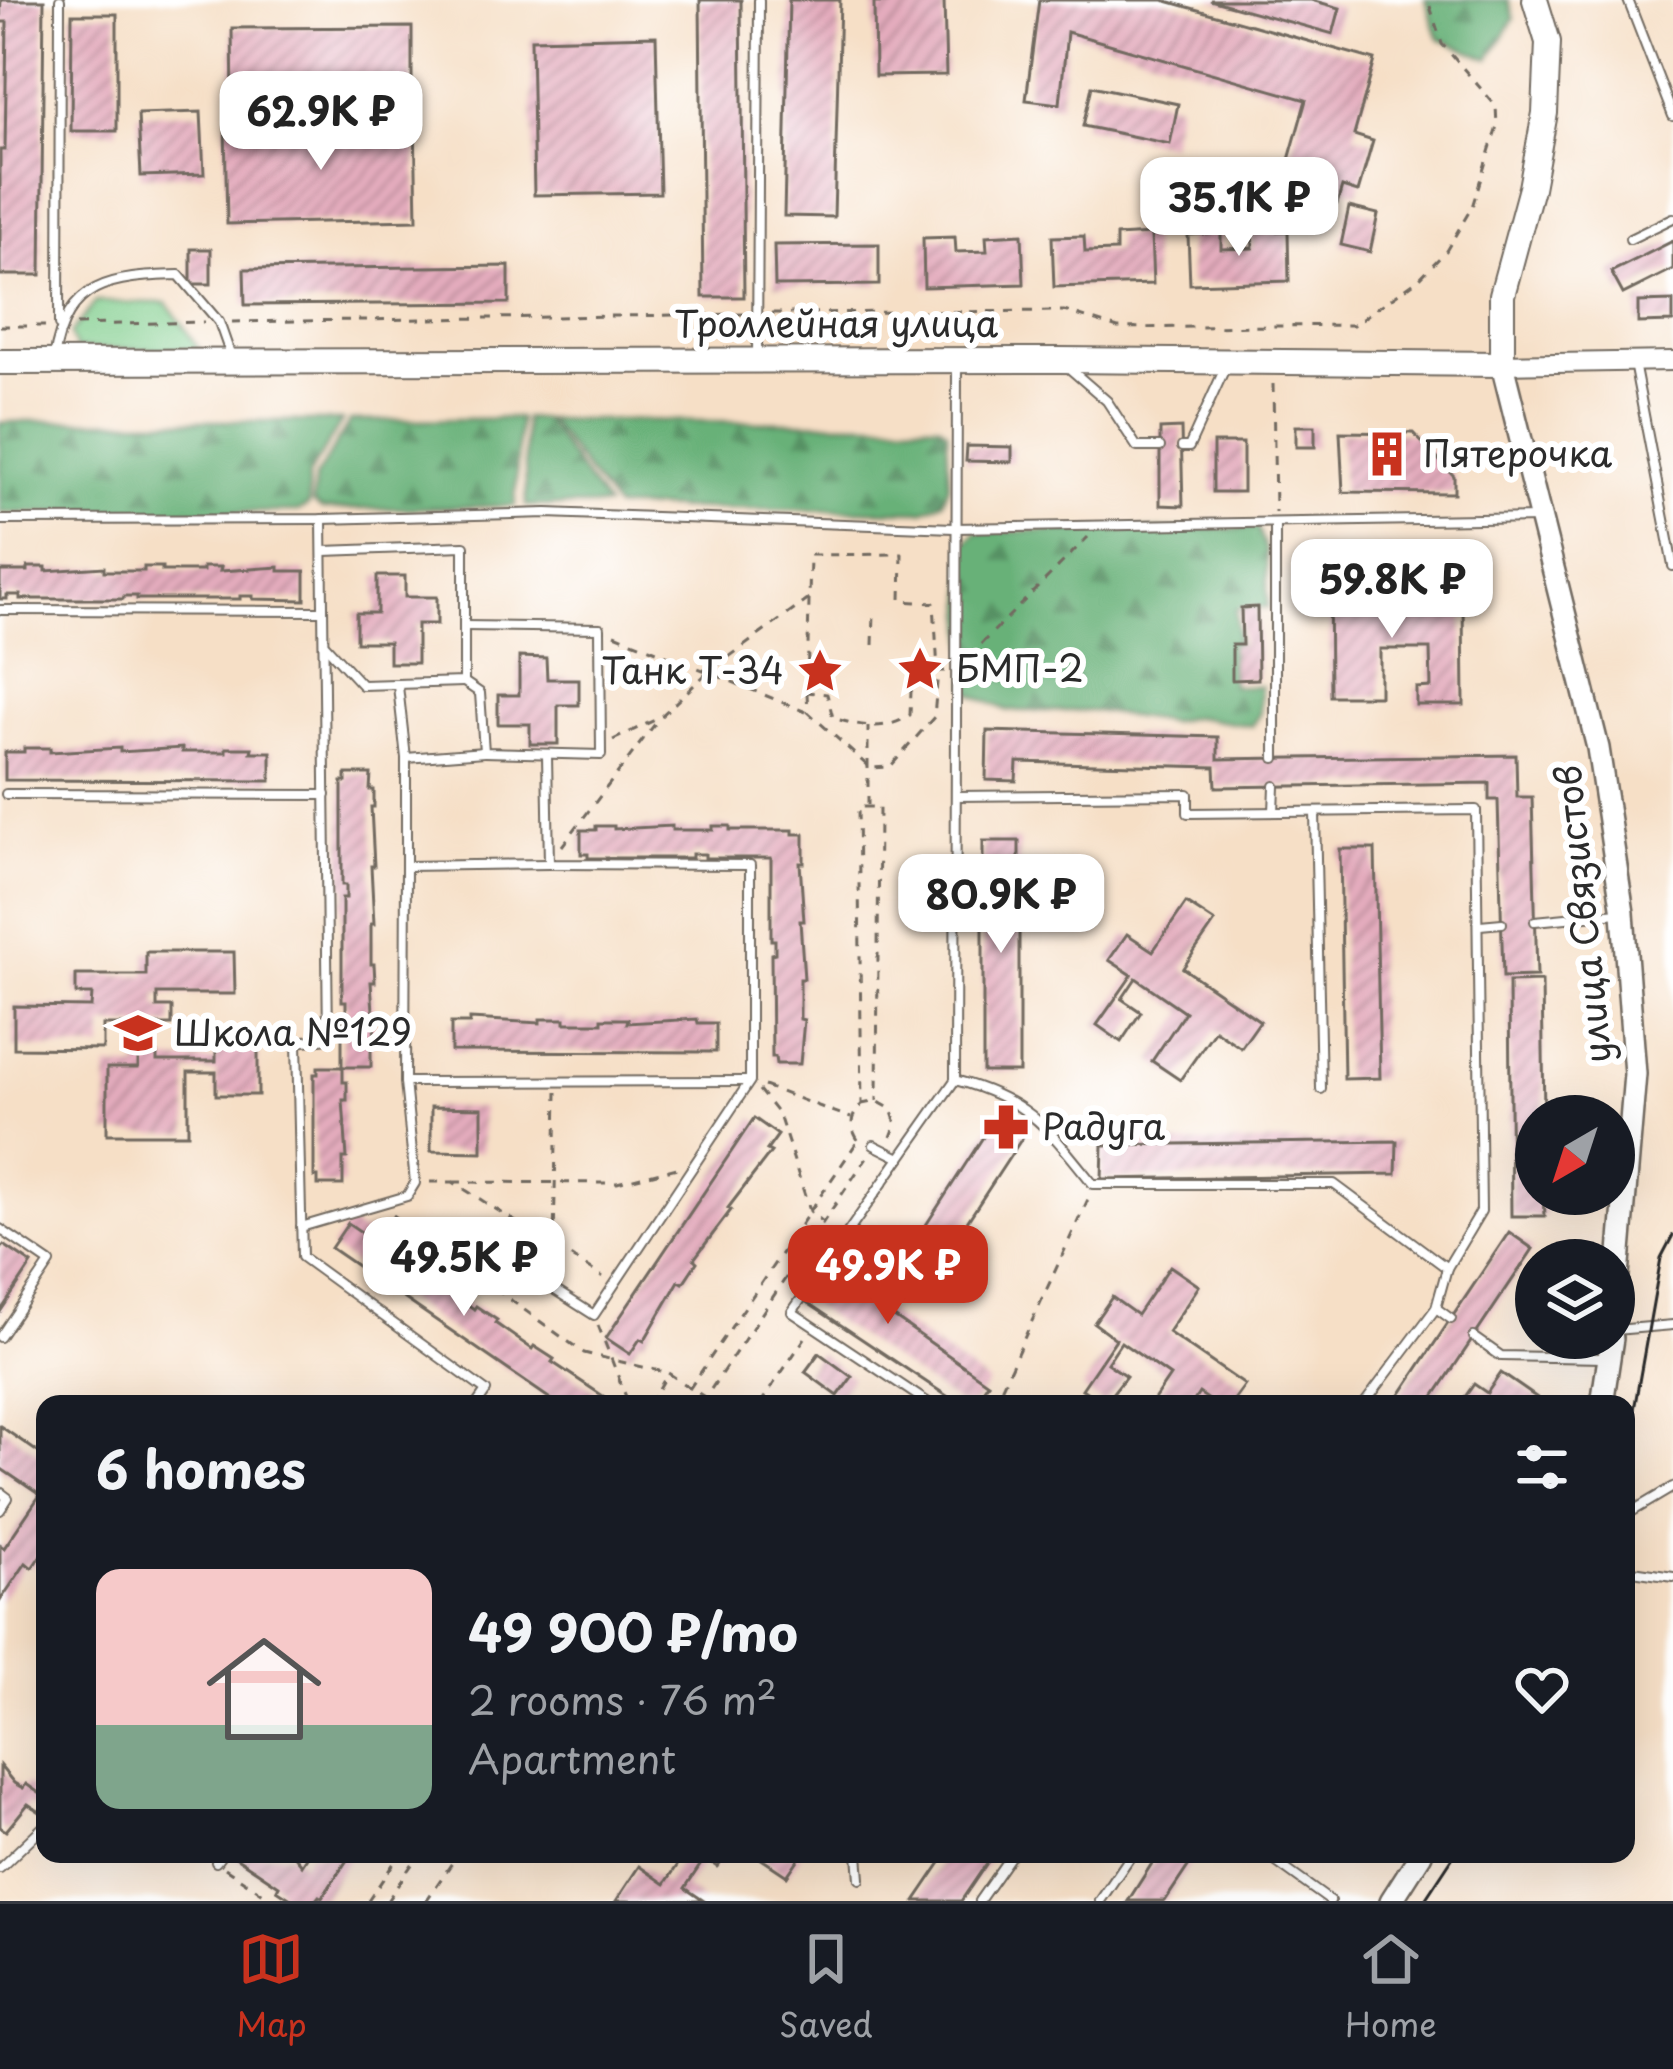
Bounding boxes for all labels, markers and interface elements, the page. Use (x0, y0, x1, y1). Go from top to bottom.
pin: 62.9K ₽ (210, 71, 432, 173)
text: 62.9K ₽ (247, 80, 395, 139)
pin: 35.1K ₽ (1128, 157, 1350, 259)
text: 35.1K ₽ (1167, 166, 1311, 225)
street label: Троллейная улица (674, 295, 998, 349)
place label: Пятерочка (1423, 425, 1612, 479)
building icon: Пятерочка (1362, 429, 1412, 479)
pin: 59.8K ₽ (1281, 539, 1503, 641)
text: 59.8K ₽ (1318, 548, 1466, 607)
place label: БМП-2 (956, 640, 1084, 694)
place label: Танк Т-34 (601, 642, 784, 696)
place icon: БМП-2 (895, 644, 945, 694)
place icon: Танк Т-34 (795, 646, 845, 696)
street label: улица Связистов (1538, 762, 1624, 1066)
pin: 80.9K ₽ (890, 854, 1112, 956)
text: 80.9K ₽ (925, 863, 1077, 922)
place label: Школа №129 (174, 1004, 412, 1058)
school or university icon: Школа №129 (113, 1008, 163, 1058)
north arrow (1515, 1095, 1635, 1215)
map controls (1515, 1095, 1635, 1359)
place label: Радуга (1042, 1098, 1166, 1152)
pharmacy icon: Радуга (981, 1102, 1031, 1152)
pin: 49.5K ₽ (353, 1217, 575, 1319)
pin: 49.9K ₽ (777, 1225, 999, 1327)
text: 49.5K ₽ (390, 1226, 538, 1285)
text: 49.9K ₽ (815, 1234, 961, 1293)
button: layers (1515, 1239, 1635, 1359)
text: 6 homes (96, 1429, 306, 1506)
icon: filters (1509, 1434, 1575, 1500)
text: 49 900 ₽/mo (468, 1592, 798, 1669)
icon: home (192, 1617, 336, 1761)
icon: heart (1509, 1656, 1575, 1722)
text: 2 rooms · 76 m² (468, 1669, 777, 1728)
text: Apartment (468, 1728, 676, 1787)
tab: Map (236, 1926, 307, 2048)
tab: Saved (779, 1926, 873, 2048)
tab: Home (1345, 1926, 1437, 2048)

